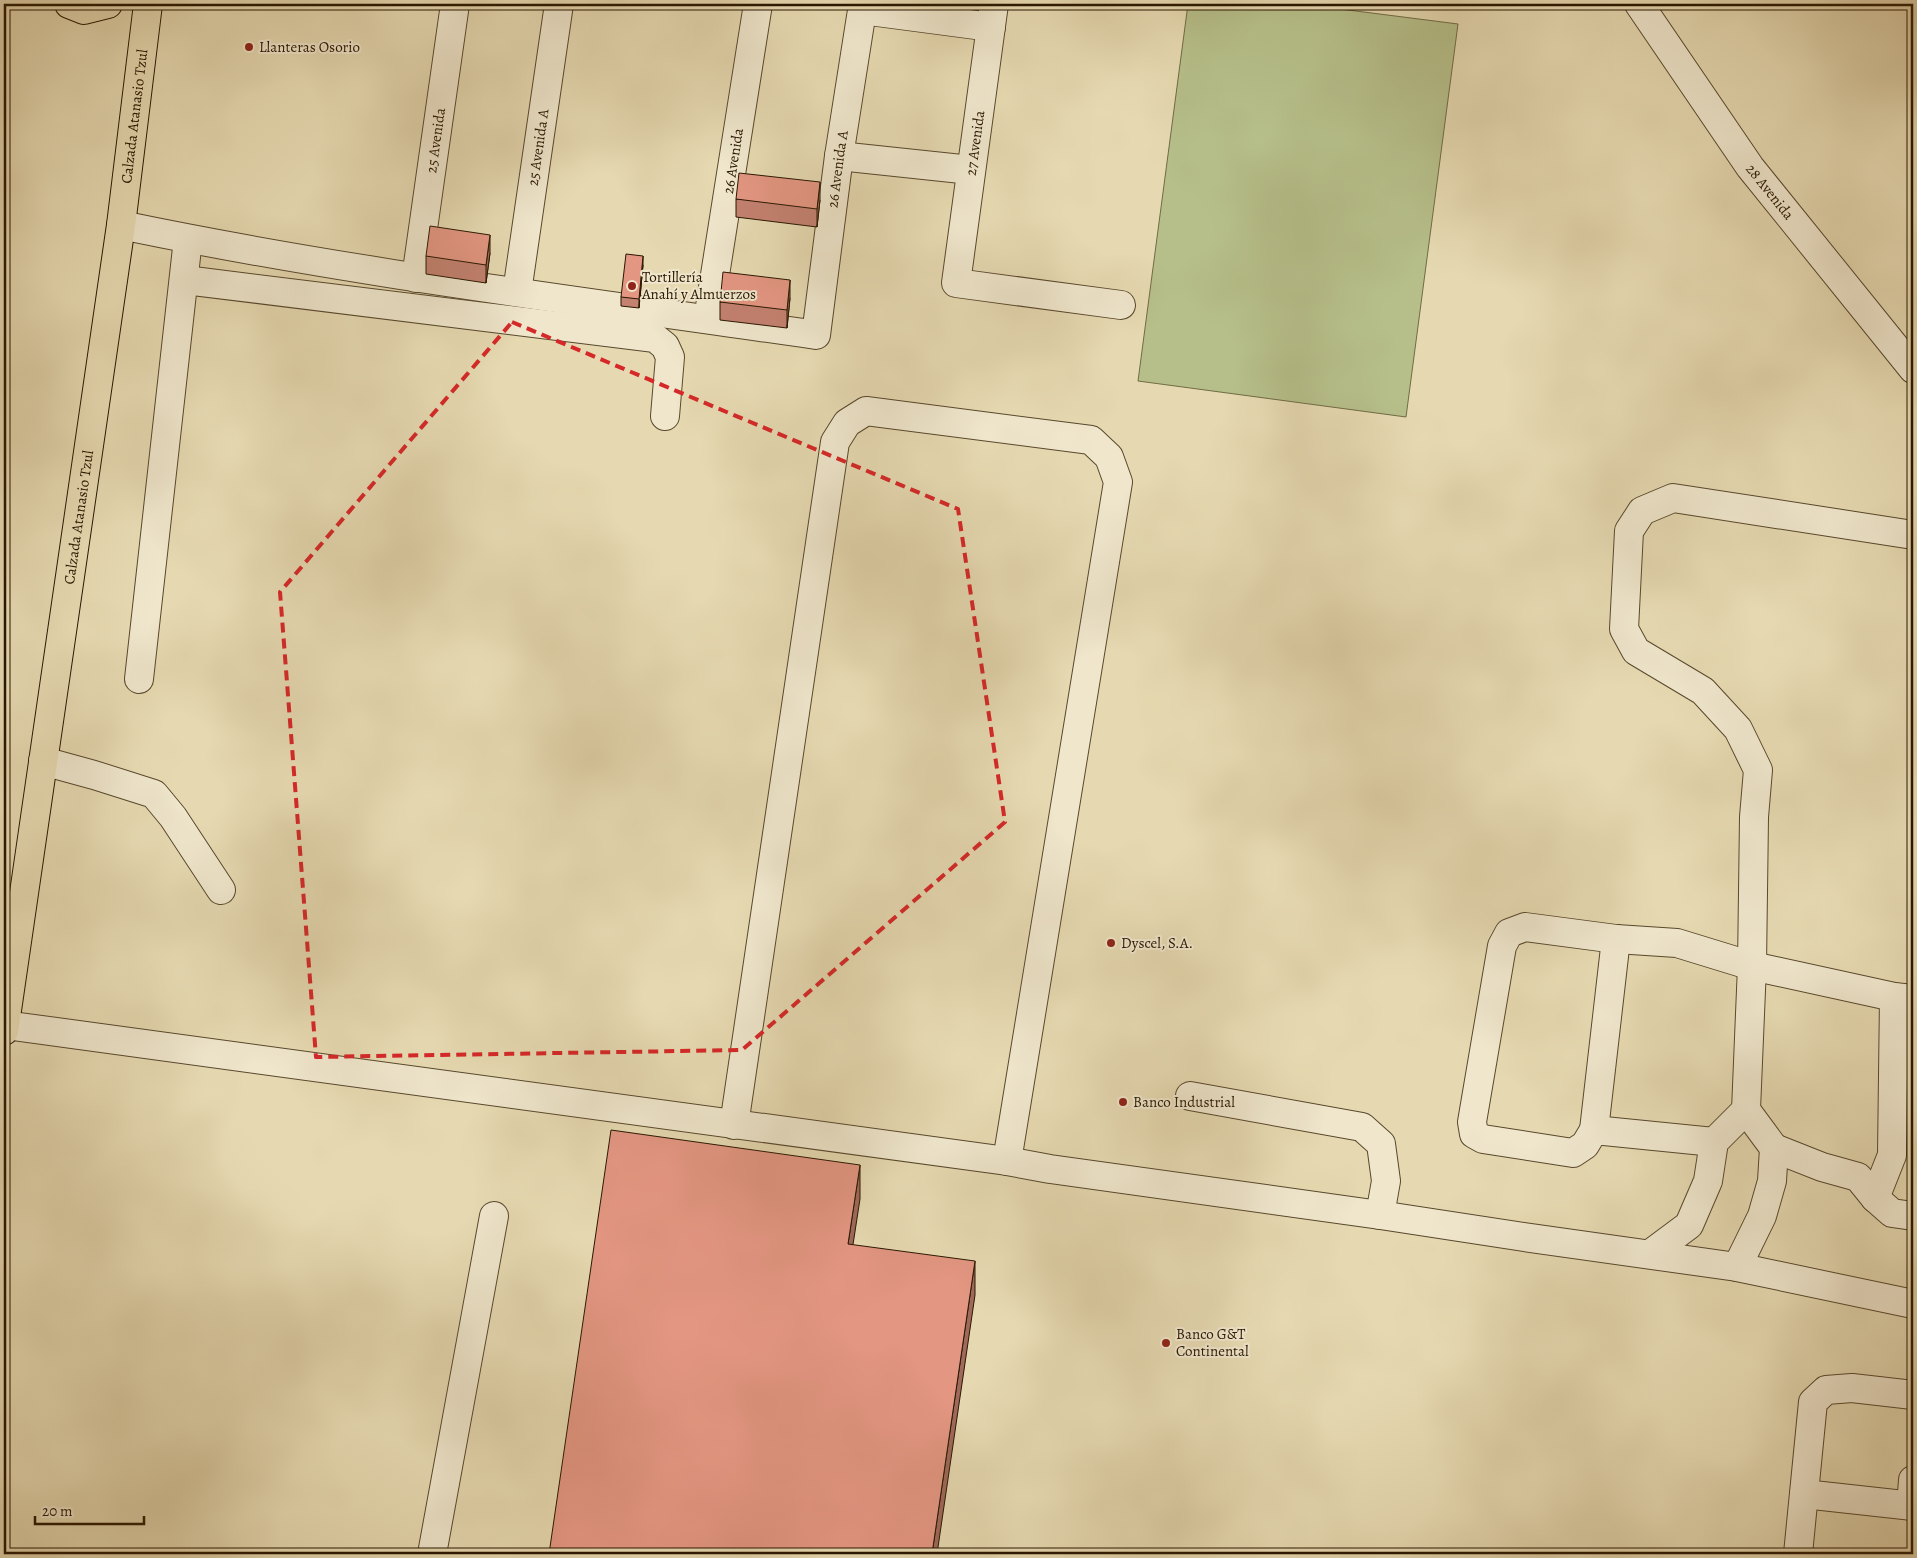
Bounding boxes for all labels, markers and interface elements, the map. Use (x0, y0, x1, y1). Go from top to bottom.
place label: Llanteras Osorio (259, 37, 360, 57)
marker: Llanteras Osorio (243, 41, 255, 53)
street label: Calzada Atanasio Tzul (116, 48, 152, 185)
street label: 25 Avenida (421, 106, 450, 174)
street label: 25 Avenida A (523, 108, 554, 187)
street label: 27 Avenida (961, 109, 989, 177)
street label: 26 Avenida (718, 127, 748, 195)
street label: 26 Avenida A (822, 129, 853, 209)
street label: 28 Avenida (1741, 160, 1799, 224)
place label: Tortillería Anahí y Almuerzos (641, 267, 756, 304)
marker: Tortillería Anahí y Almuerzos (626, 280, 638, 292)
street label: Calzada Atanasio Tzul (59, 449, 98, 586)
place label: Dyscel, S.A. (1121, 933, 1193, 953)
marker: Dyscel, S.A. (1105, 937, 1117, 949)
place label: Banco Industrial (1133, 1092, 1235, 1112)
marker: Banco Industrial (1117, 1096, 1129, 1108)
place label: Banco G&T Continental (1176, 1324, 1249, 1361)
marker: Banco G&T Continental (1160, 1337, 1172, 1349)
scale bar (35, 1493, 144, 1525)
text: 20 m (42, 1501, 73, 1521)

